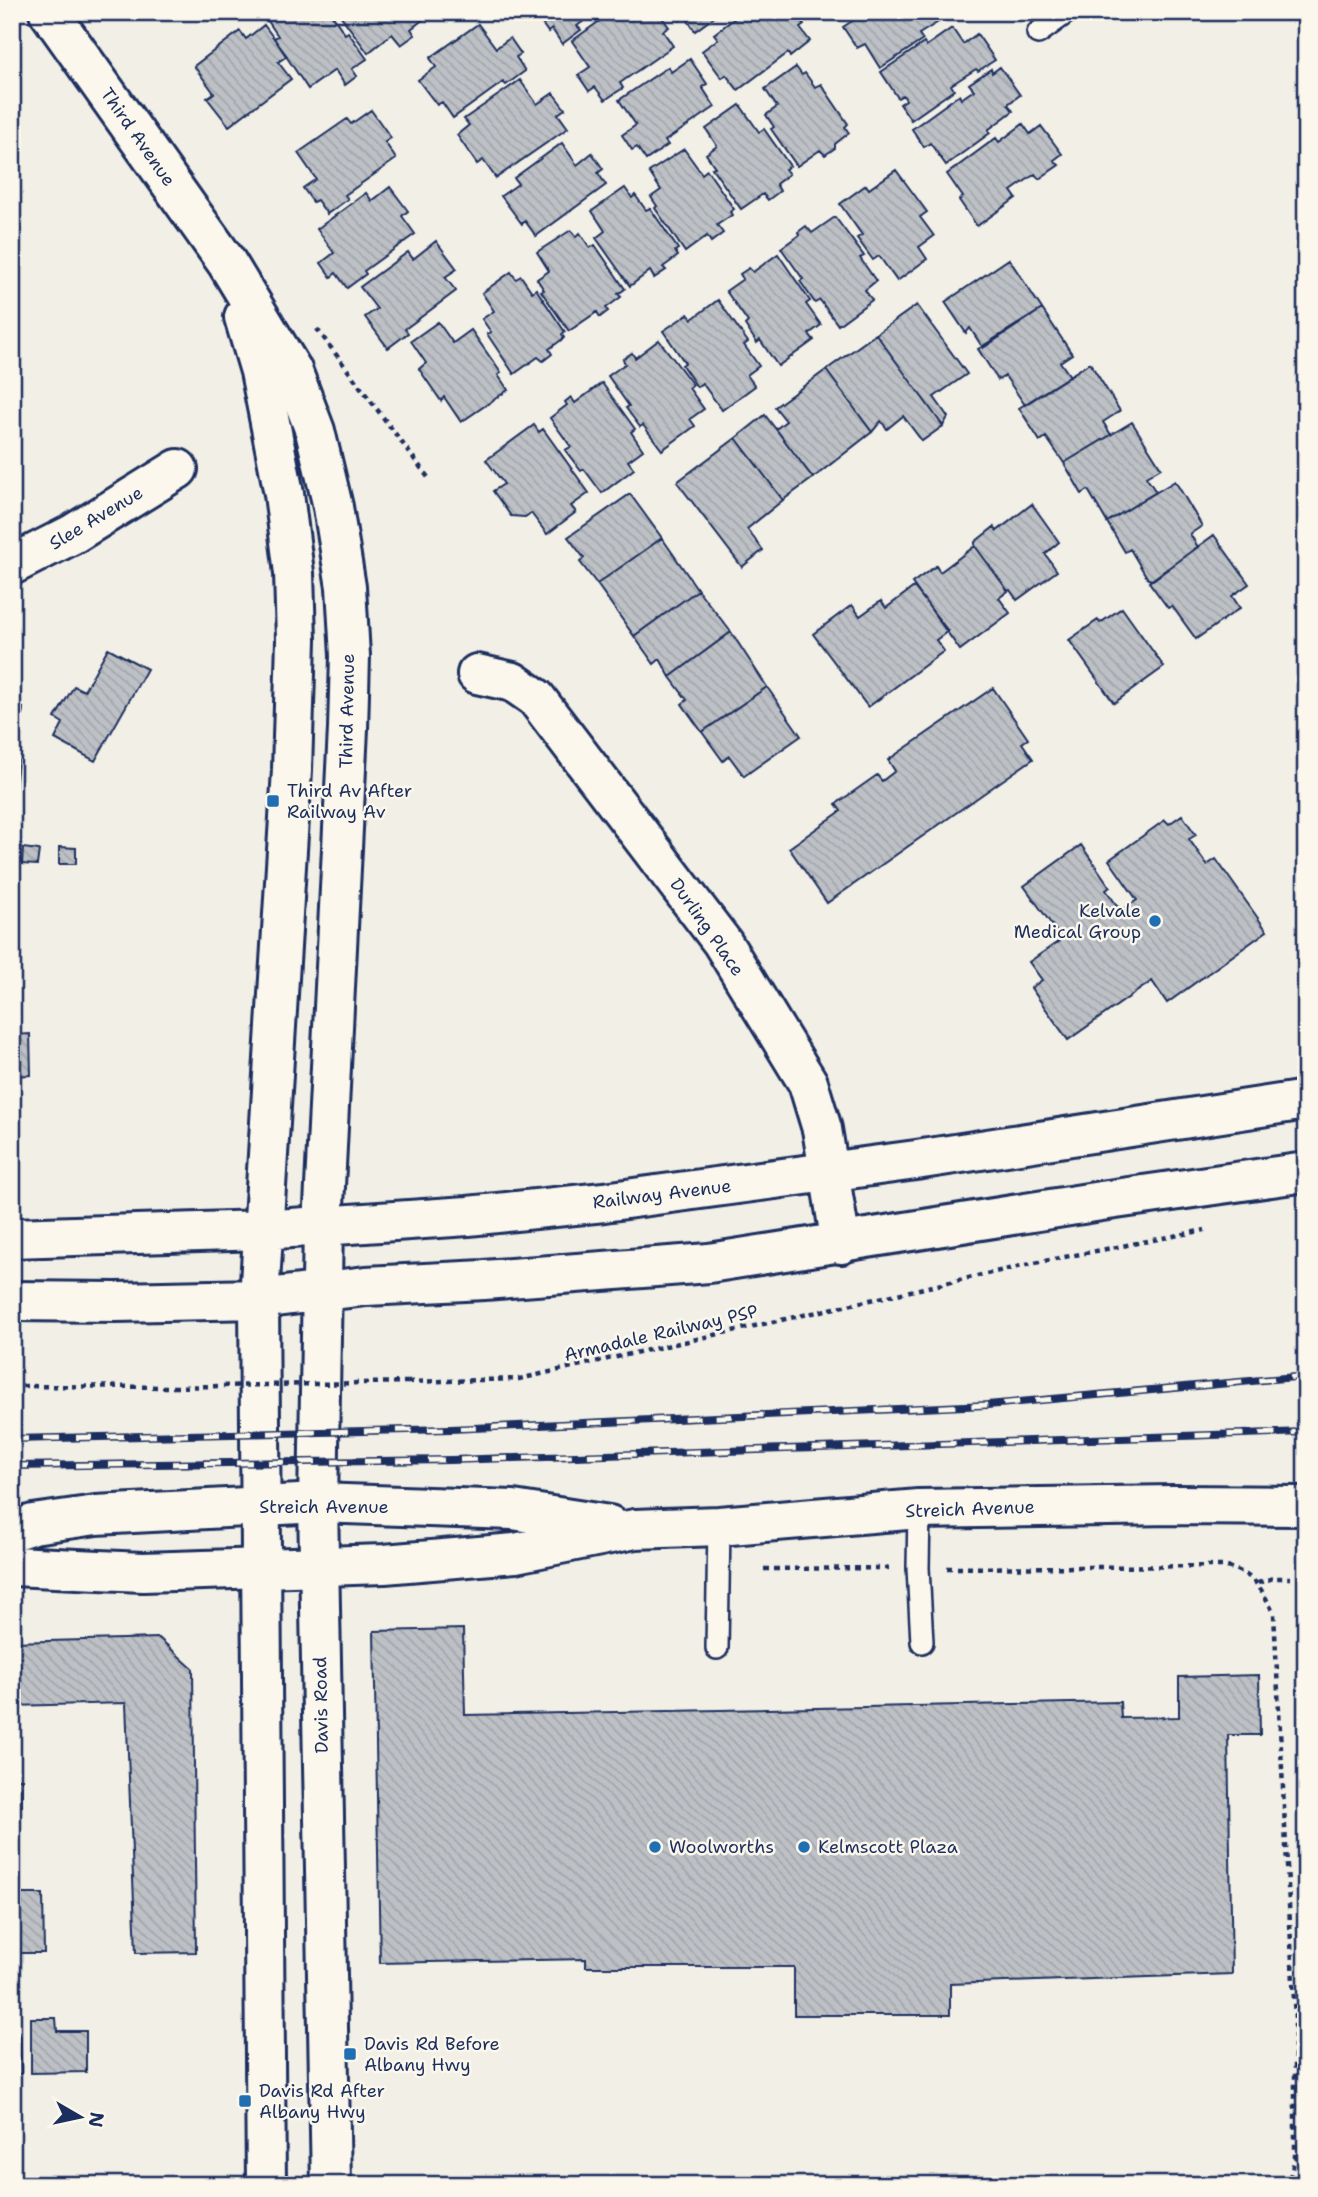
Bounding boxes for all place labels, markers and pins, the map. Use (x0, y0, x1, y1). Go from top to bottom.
place label: Third Av After Railway Av (287, 779, 412, 824)
marker: Third Av After Railway Av (265, 793, 281, 809)
place label: Kelvale Medical Group (1014, 899, 1141, 944)
marker: Kelvale Medical Group (1147, 913, 1163, 929)
place label: Woolworths (669, 1835, 774, 1859)
place label: Kelmscott Plaza (818, 1835, 958, 1859)
marker: Woolworths (647, 1839, 663, 1855)
marker: Kelmscott Plaza (796, 1839, 812, 1855)
place label: Davis Rd Before Albany Hwy (364, 2032, 500, 2077)
marker: Davis Rd Before Albany Hwy (342, 2046, 358, 2062)
place label: Davis Rd After Albany Hwy (259, 2079, 385, 2124)
marker: Davis Rd After Albany Hwy (237, 2093, 253, 2109)

